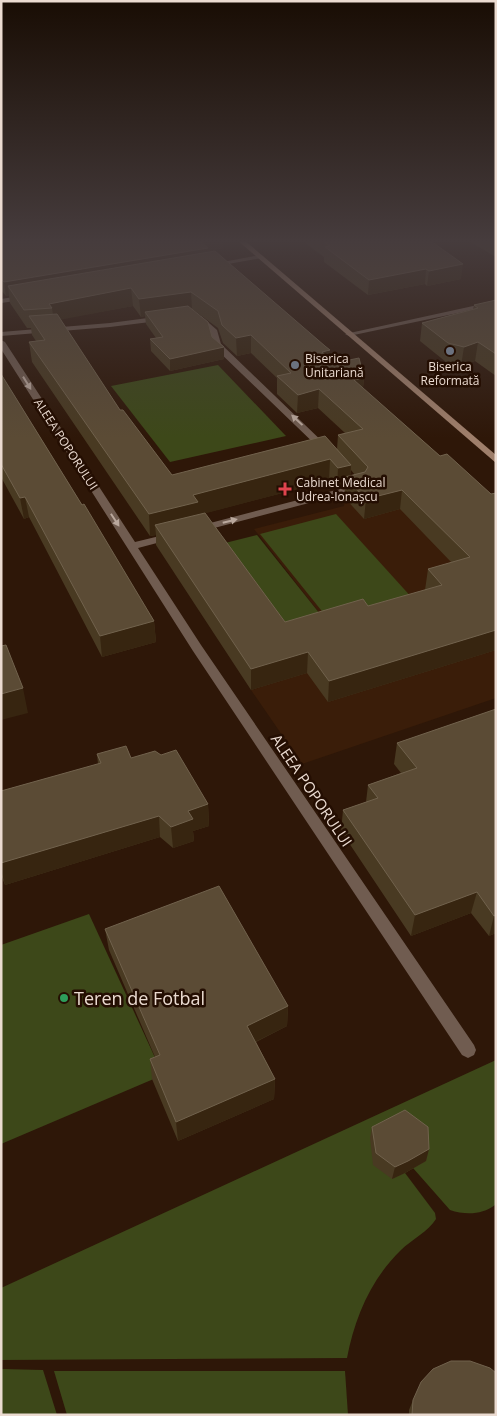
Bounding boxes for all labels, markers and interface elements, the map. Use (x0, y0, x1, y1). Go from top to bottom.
marker: Biserica Reformată (444, 345, 456, 357)
place label: Biserica Unitariană (305, 350, 364, 381)
place label: Biserica Reformată (420, 358, 480, 389)
marker: Biserica Unitariană (289, 359, 301, 371)
one-way arrow (22, 376, 32, 389)
street label: ALEEA POPORULUI (30, 395, 102, 493)
one-way arrow (291, 414, 303, 426)
place label: Cabinet Medical Udrea-Ionașcu (296, 474, 385, 505)
marker: Cabinet Medical Udrea-Ionașcu (278, 482, 292, 496)
one-way arrow (110, 513, 120, 526)
one-way arrow (223, 517, 238, 525)
street label: ALEEA POPORULUI (267, 730, 357, 850)
place label: Teren de Fotbal (74, 986, 205, 1010)
marker: Teren de Fotbal (58, 992, 70, 1004)

